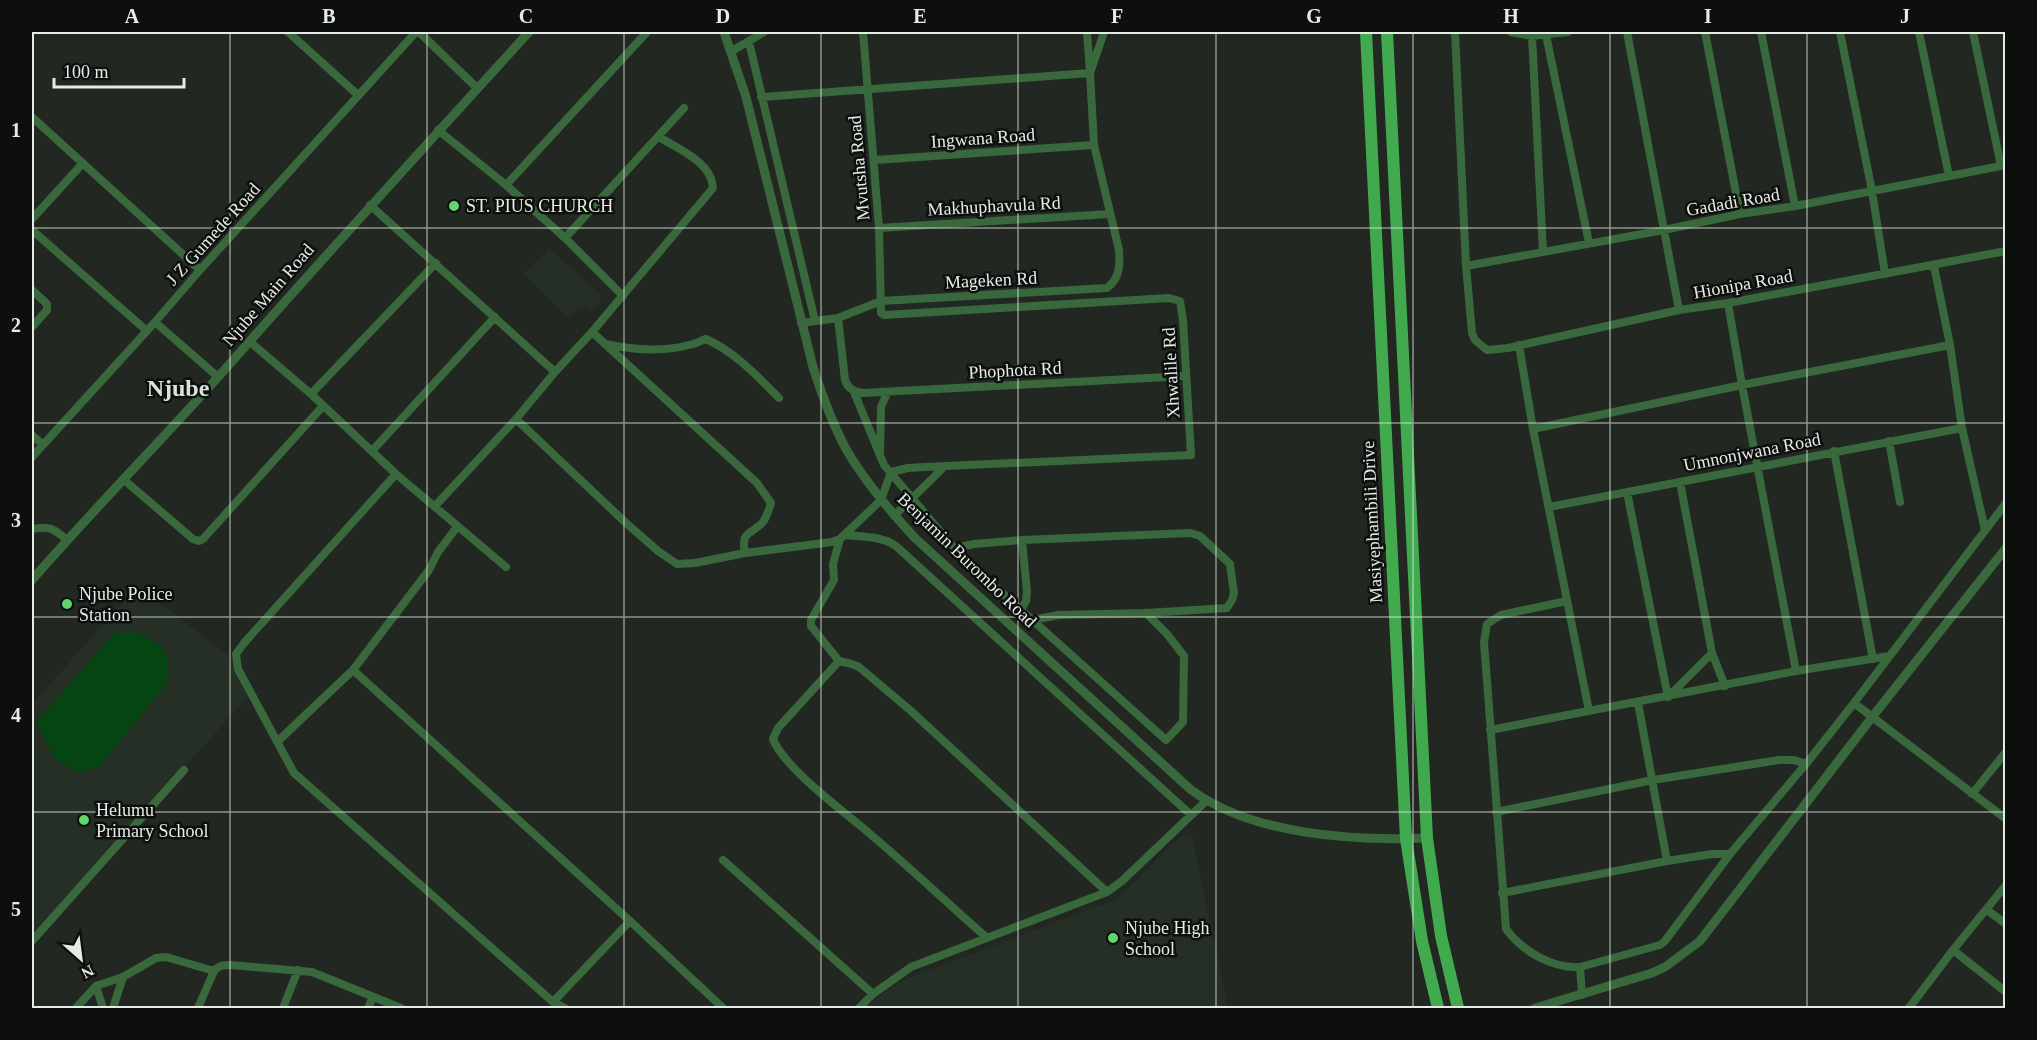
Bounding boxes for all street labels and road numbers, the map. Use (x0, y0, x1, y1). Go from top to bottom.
street label: Mvutsha Road (844, 115, 874, 221)
street label: Ingwana Road (930, 124, 1036, 152)
street label: J Z Gumede Road (162, 179, 264, 289)
street label: Gadadi Road (1685, 184, 1781, 220)
street label: Makhuphavula Rd (927, 193, 1061, 219)
street label: Njube Main Road (218, 240, 318, 350)
street label: Hionipa Road (1692, 265, 1794, 303)
street label: Mageken Rd (944, 268, 1038, 292)
street label: Xhwalile Rd (1159, 327, 1183, 419)
street label: Phophota Rd (968, 358, 1062, 382)
street label: Umnonjwana Road (1682, 429, 1822, 475)
street label: Masiyephambili Drive (1358, 440, 1386, 604)
street label: Benjamin Burombo Road (894, 489, 1040, 631)

